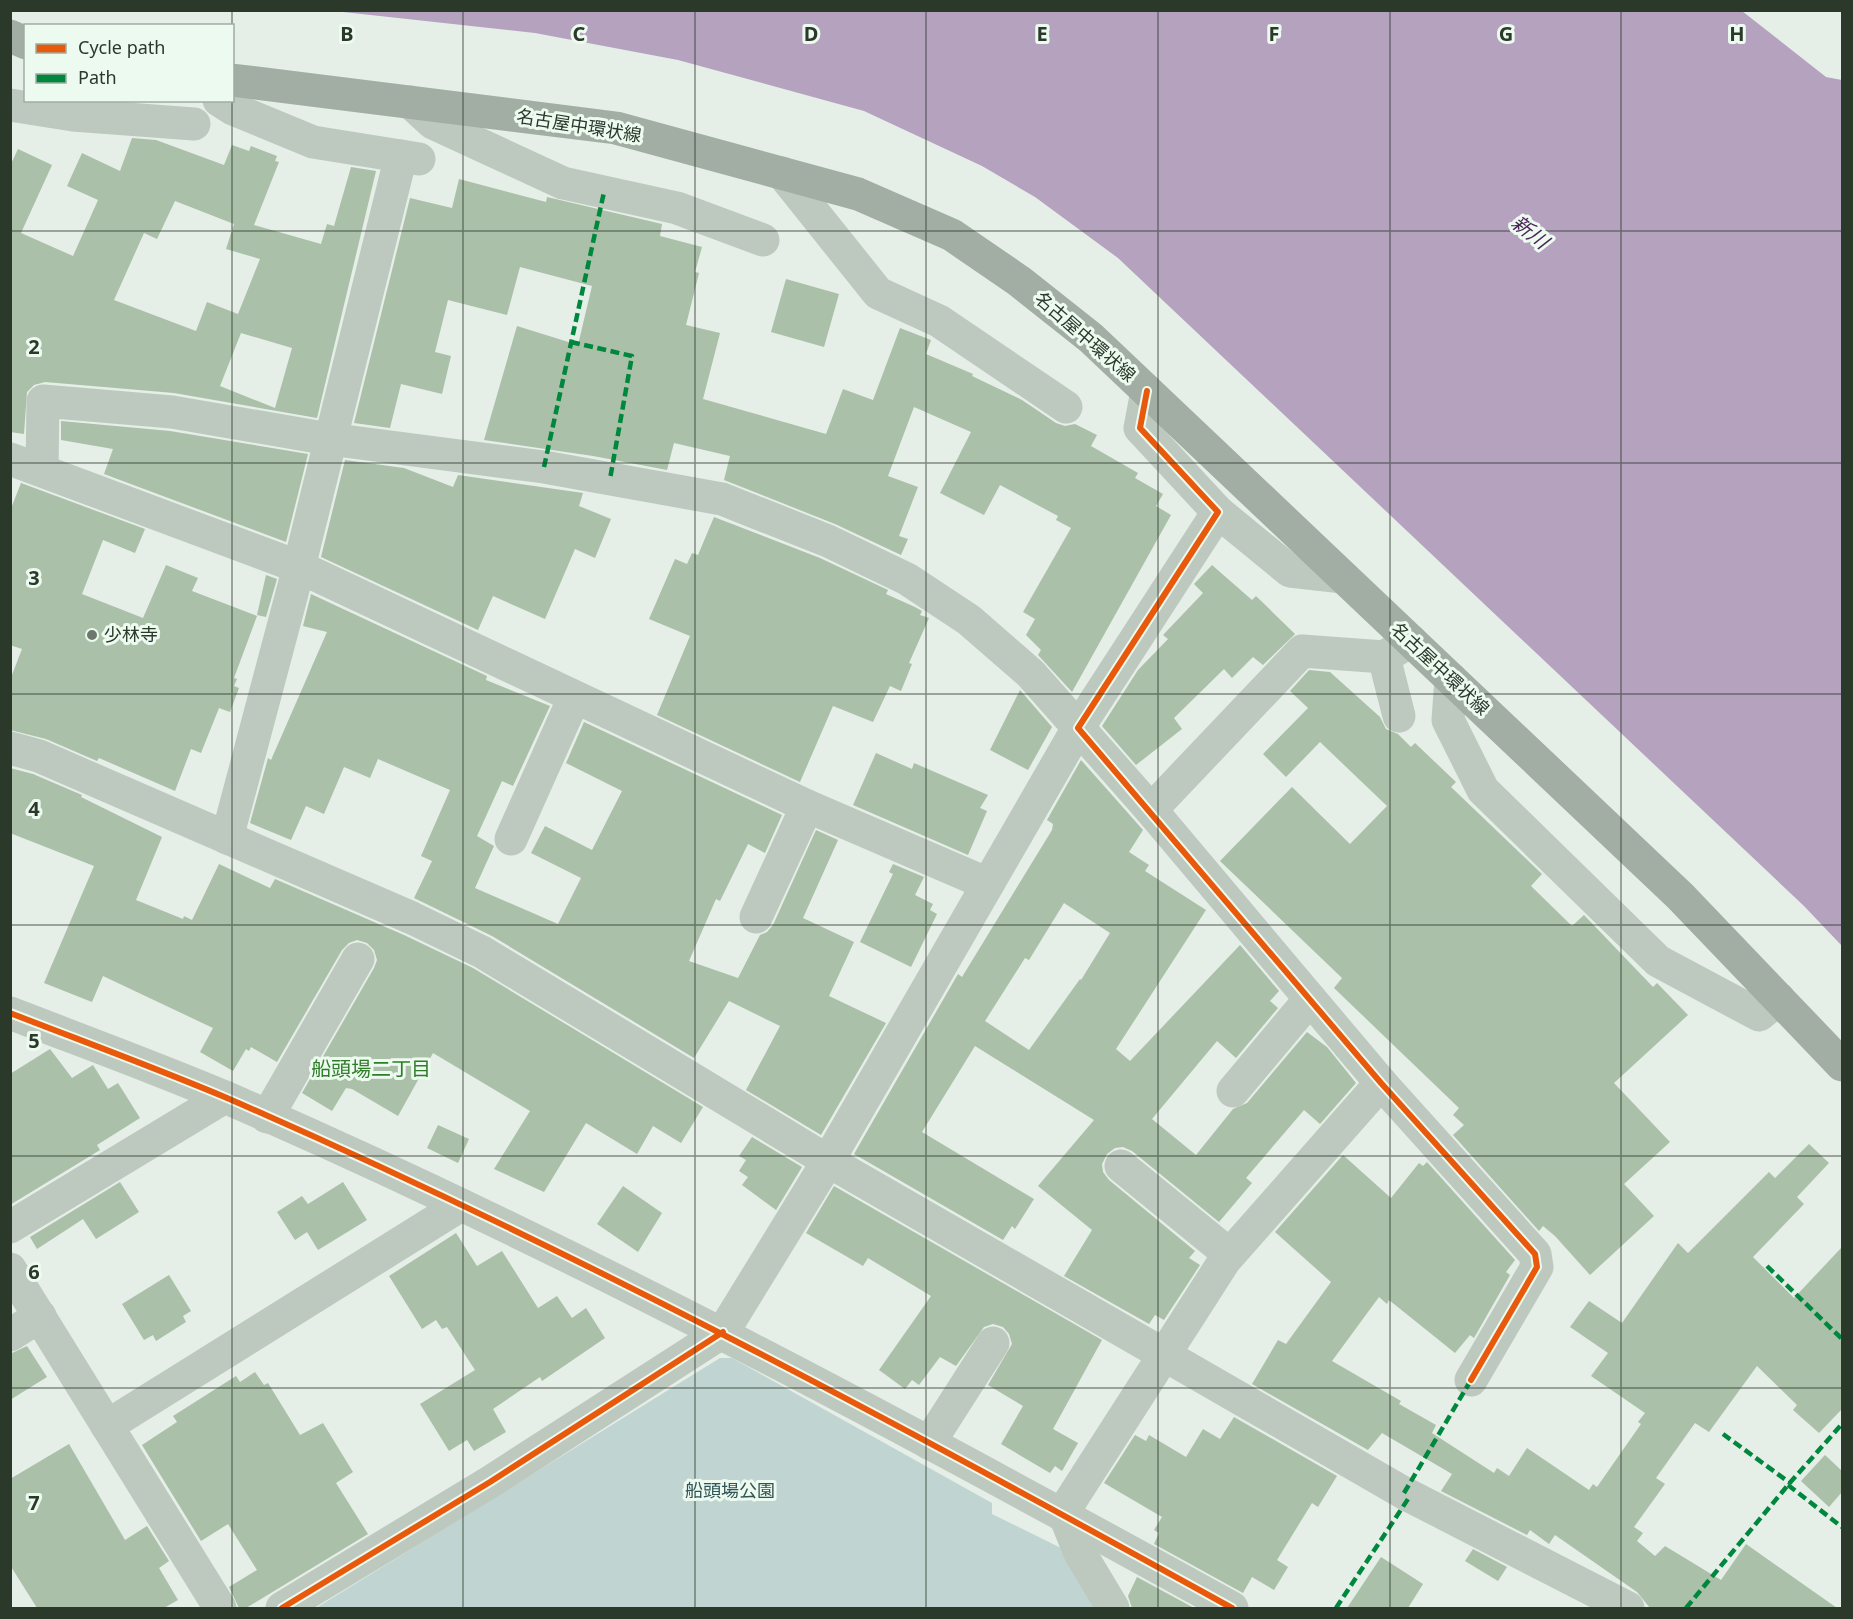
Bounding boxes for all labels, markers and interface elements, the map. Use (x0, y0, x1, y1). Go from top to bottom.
text: B (340, 20, 354, 47)
text: C (573, 20, 586, 47)
text: D (804, 20, 818, 47)
text: E (1036, 20, 1048, 47)
text: F (1269, 20, 1279, 47)
text: G (1499, 20, 1513, 47)
text: H (1729, 20, 1745, 47)
legend (24, 24, 234, 102)
text: Cycle path (78, 35, 165, 59)
text: Path (78, 65, 117, 89)
street label: 名古屋中環状線 (515, 103, 643, 147)
water label: 新川 (1506, 209, 1556, 256)
street label: 名古屋中環状線 (1030, 286, 1141, 387)
text: 2 (28, 333, 40, 360)
text: 3 (28, 564, 40, 591)
street label: 名古屋中環状線 (1386, 617, 1495, 720)
place label: 少林寺 (104, 622, 158, 646)
marker: 少林寺 (85, 628, 99, 642)
text: 4 (28, 795, 40, 822)
text: 5 (28, 1027, 40, 1054)
district label: 船頭場二丁目 (311, 1055, 431, 1082)
text: 6 (28, 1258, 40, 1285)
park label: 船頭場公園 (685, 1478, 775, 1502)
text: 7 (28, 1489, 40, 1516)

